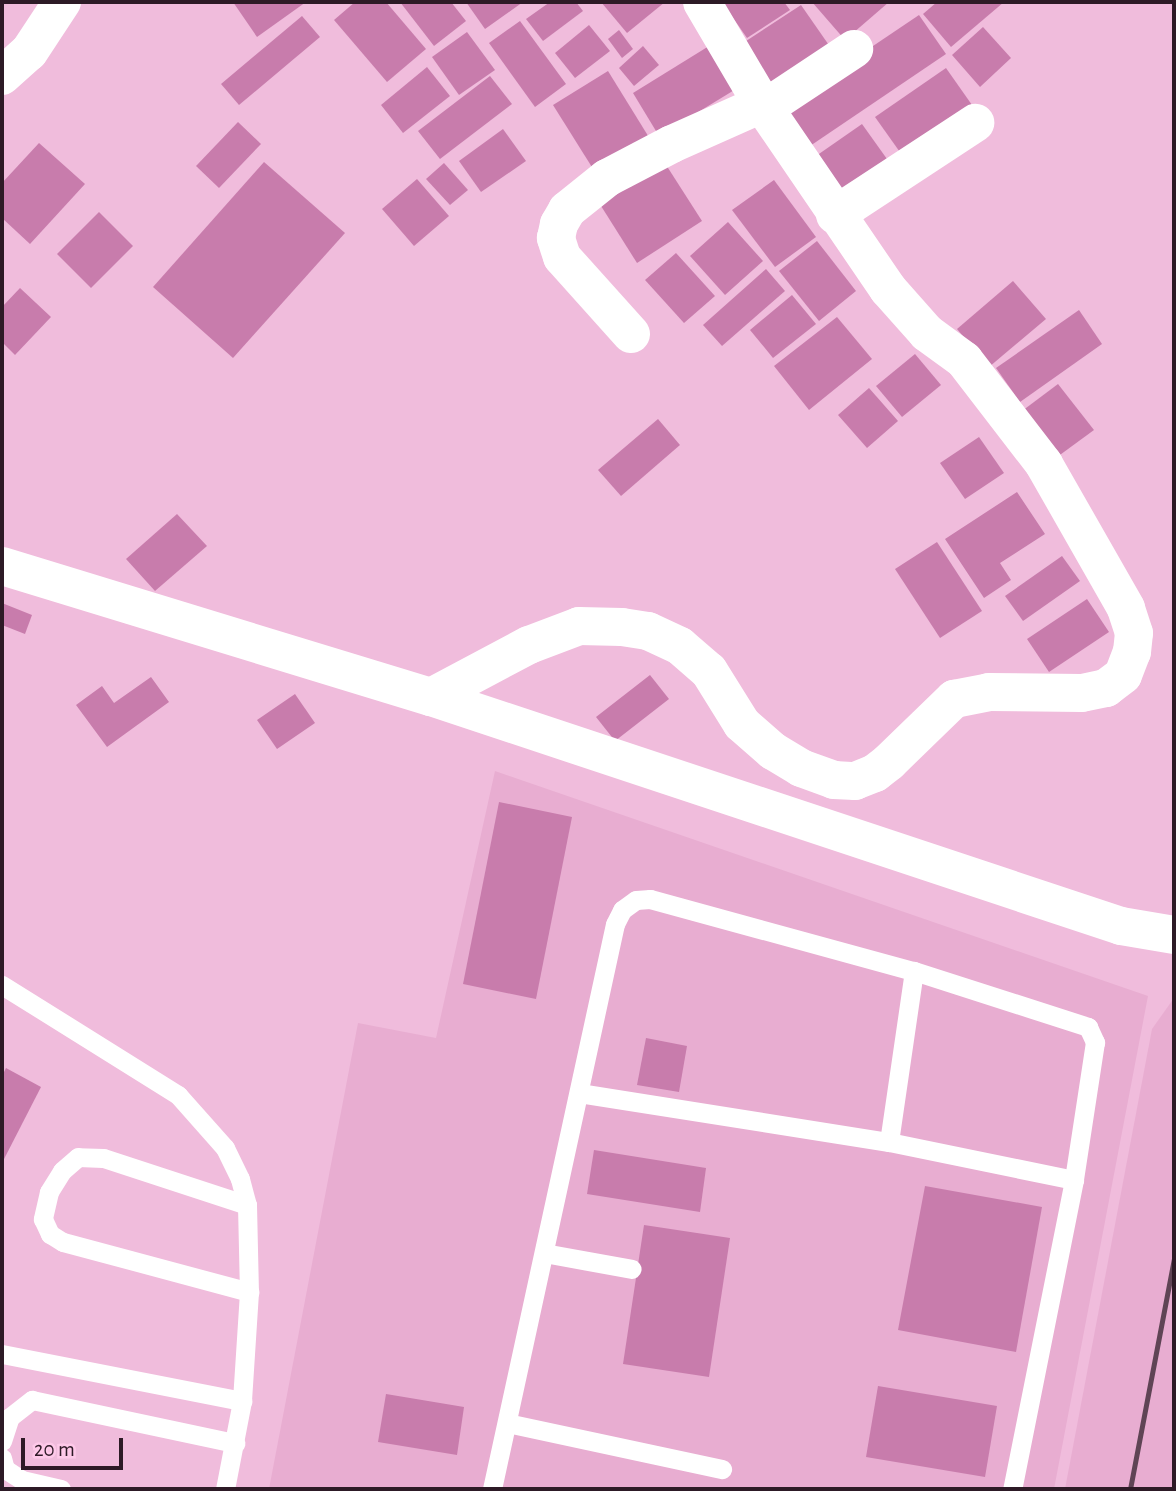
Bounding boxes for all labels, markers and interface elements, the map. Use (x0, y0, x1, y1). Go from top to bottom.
scale bar (24, 1424, 126, 1468)
text: 20 m (34, 1439, 75, 1460)

